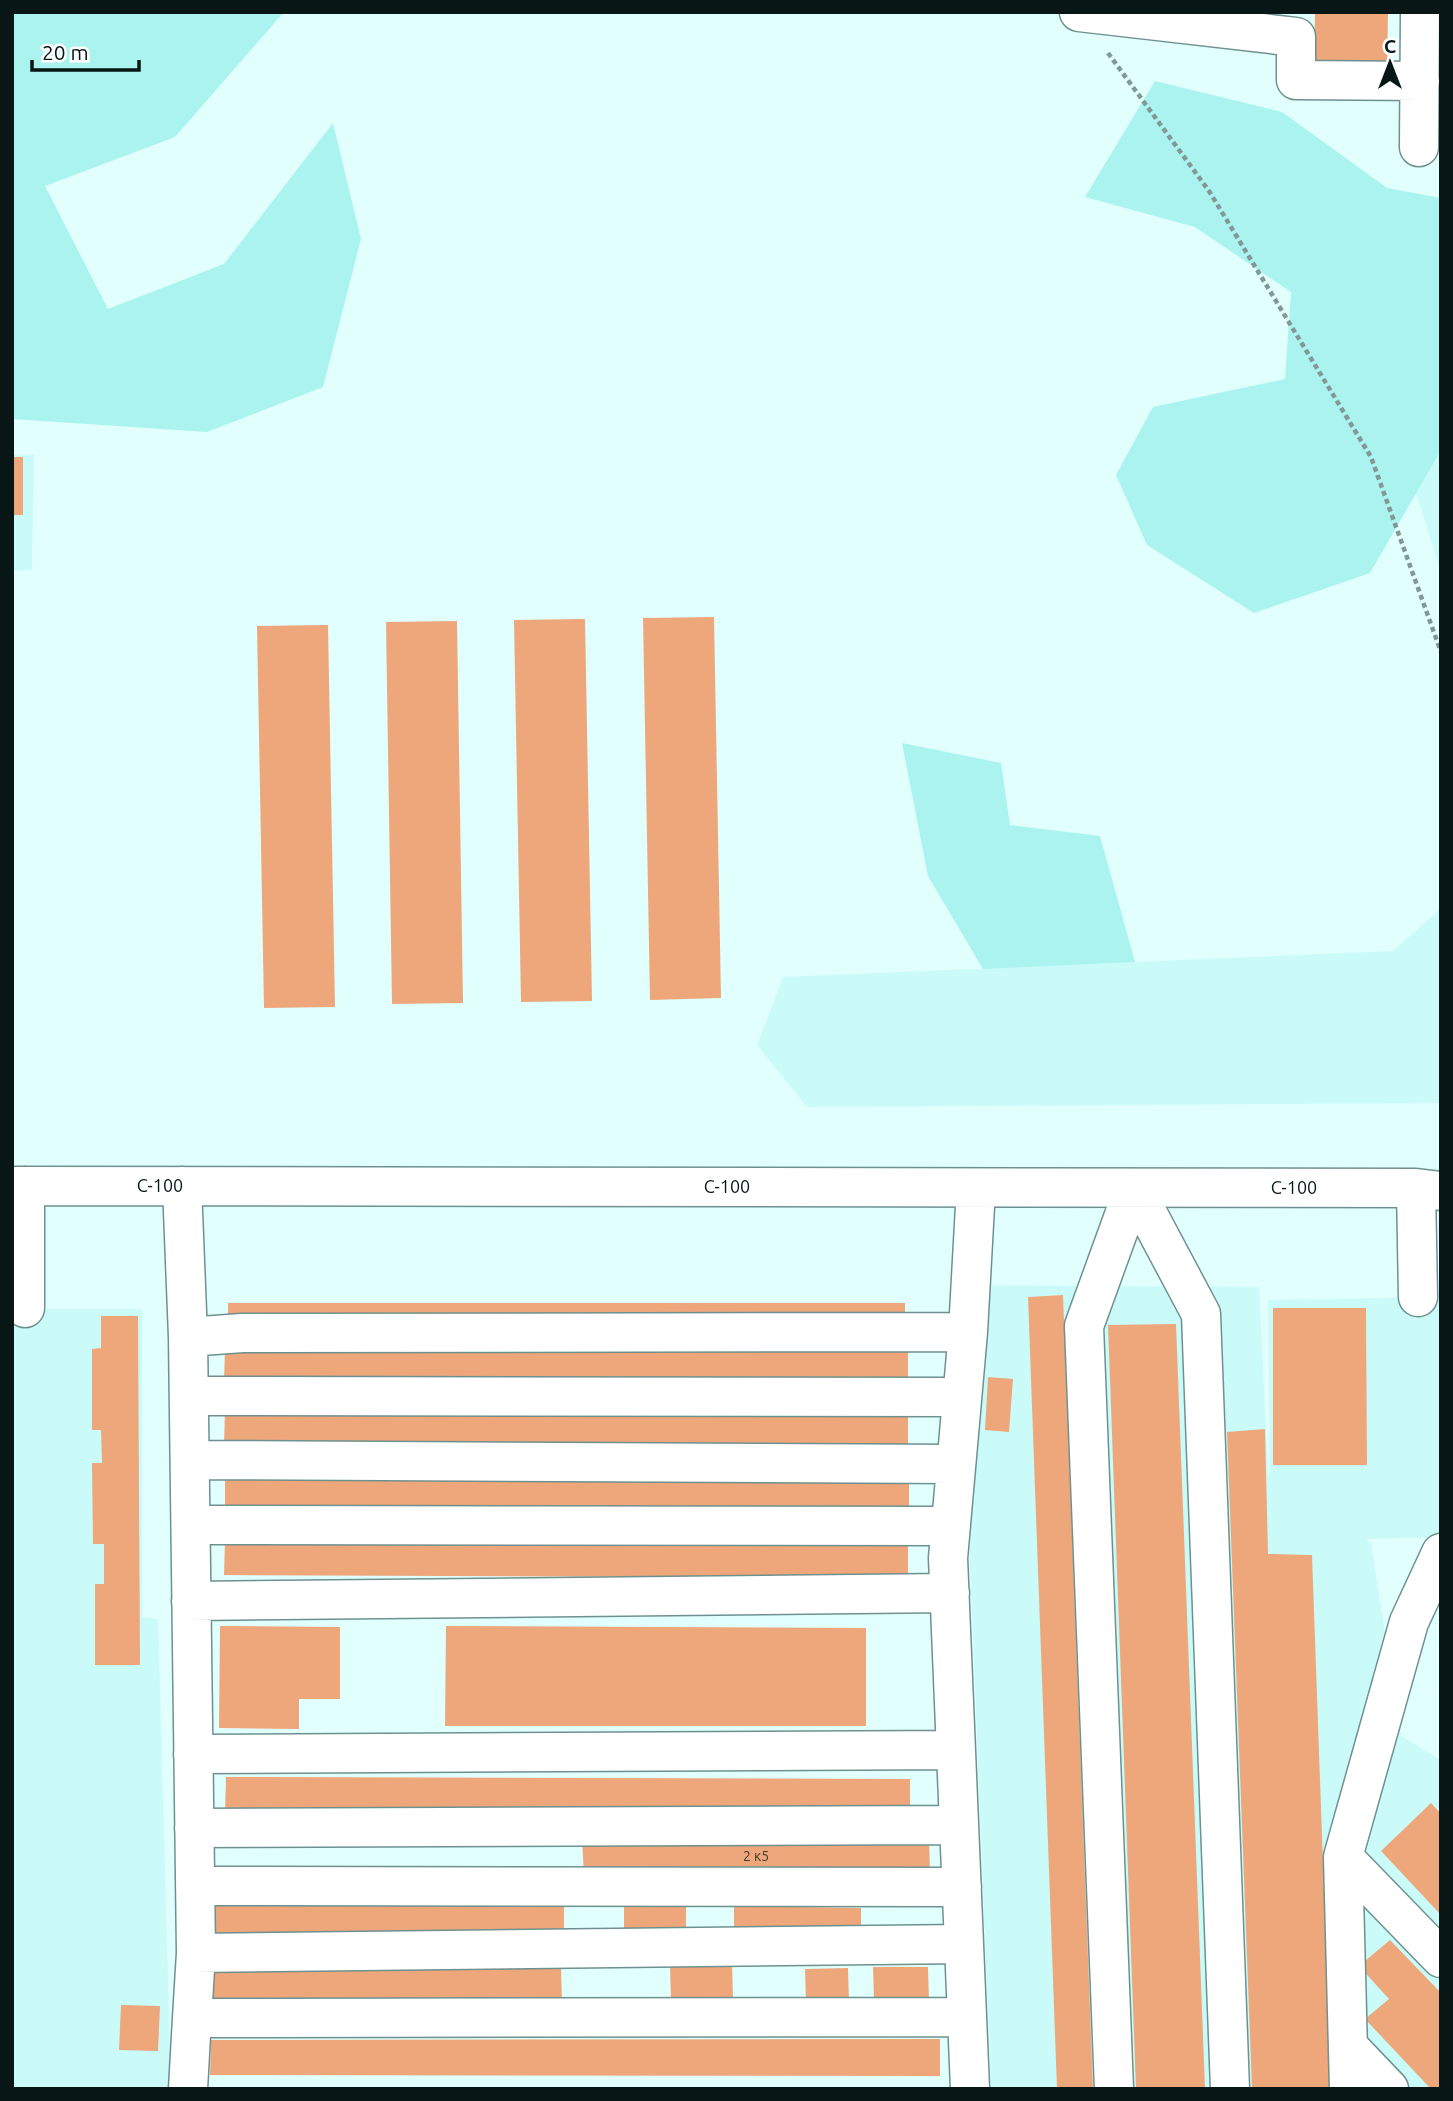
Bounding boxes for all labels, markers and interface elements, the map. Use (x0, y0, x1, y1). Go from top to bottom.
scale bar (32, 28, 138, 72)
north arrow (1355, 28, 1425, 98)
text: С (1384, 35, 1396, 57)
text: 20 m (42, 40, 89, 64)
street label: С-100 (137, 1175, 183, 1195)
street label: С-100 (704, 1176, 750, 1196)
street label: С-100 (1271, 1177, 1317, 1197)
house number: 2 к5 (743, 1848, 769, 1864)

